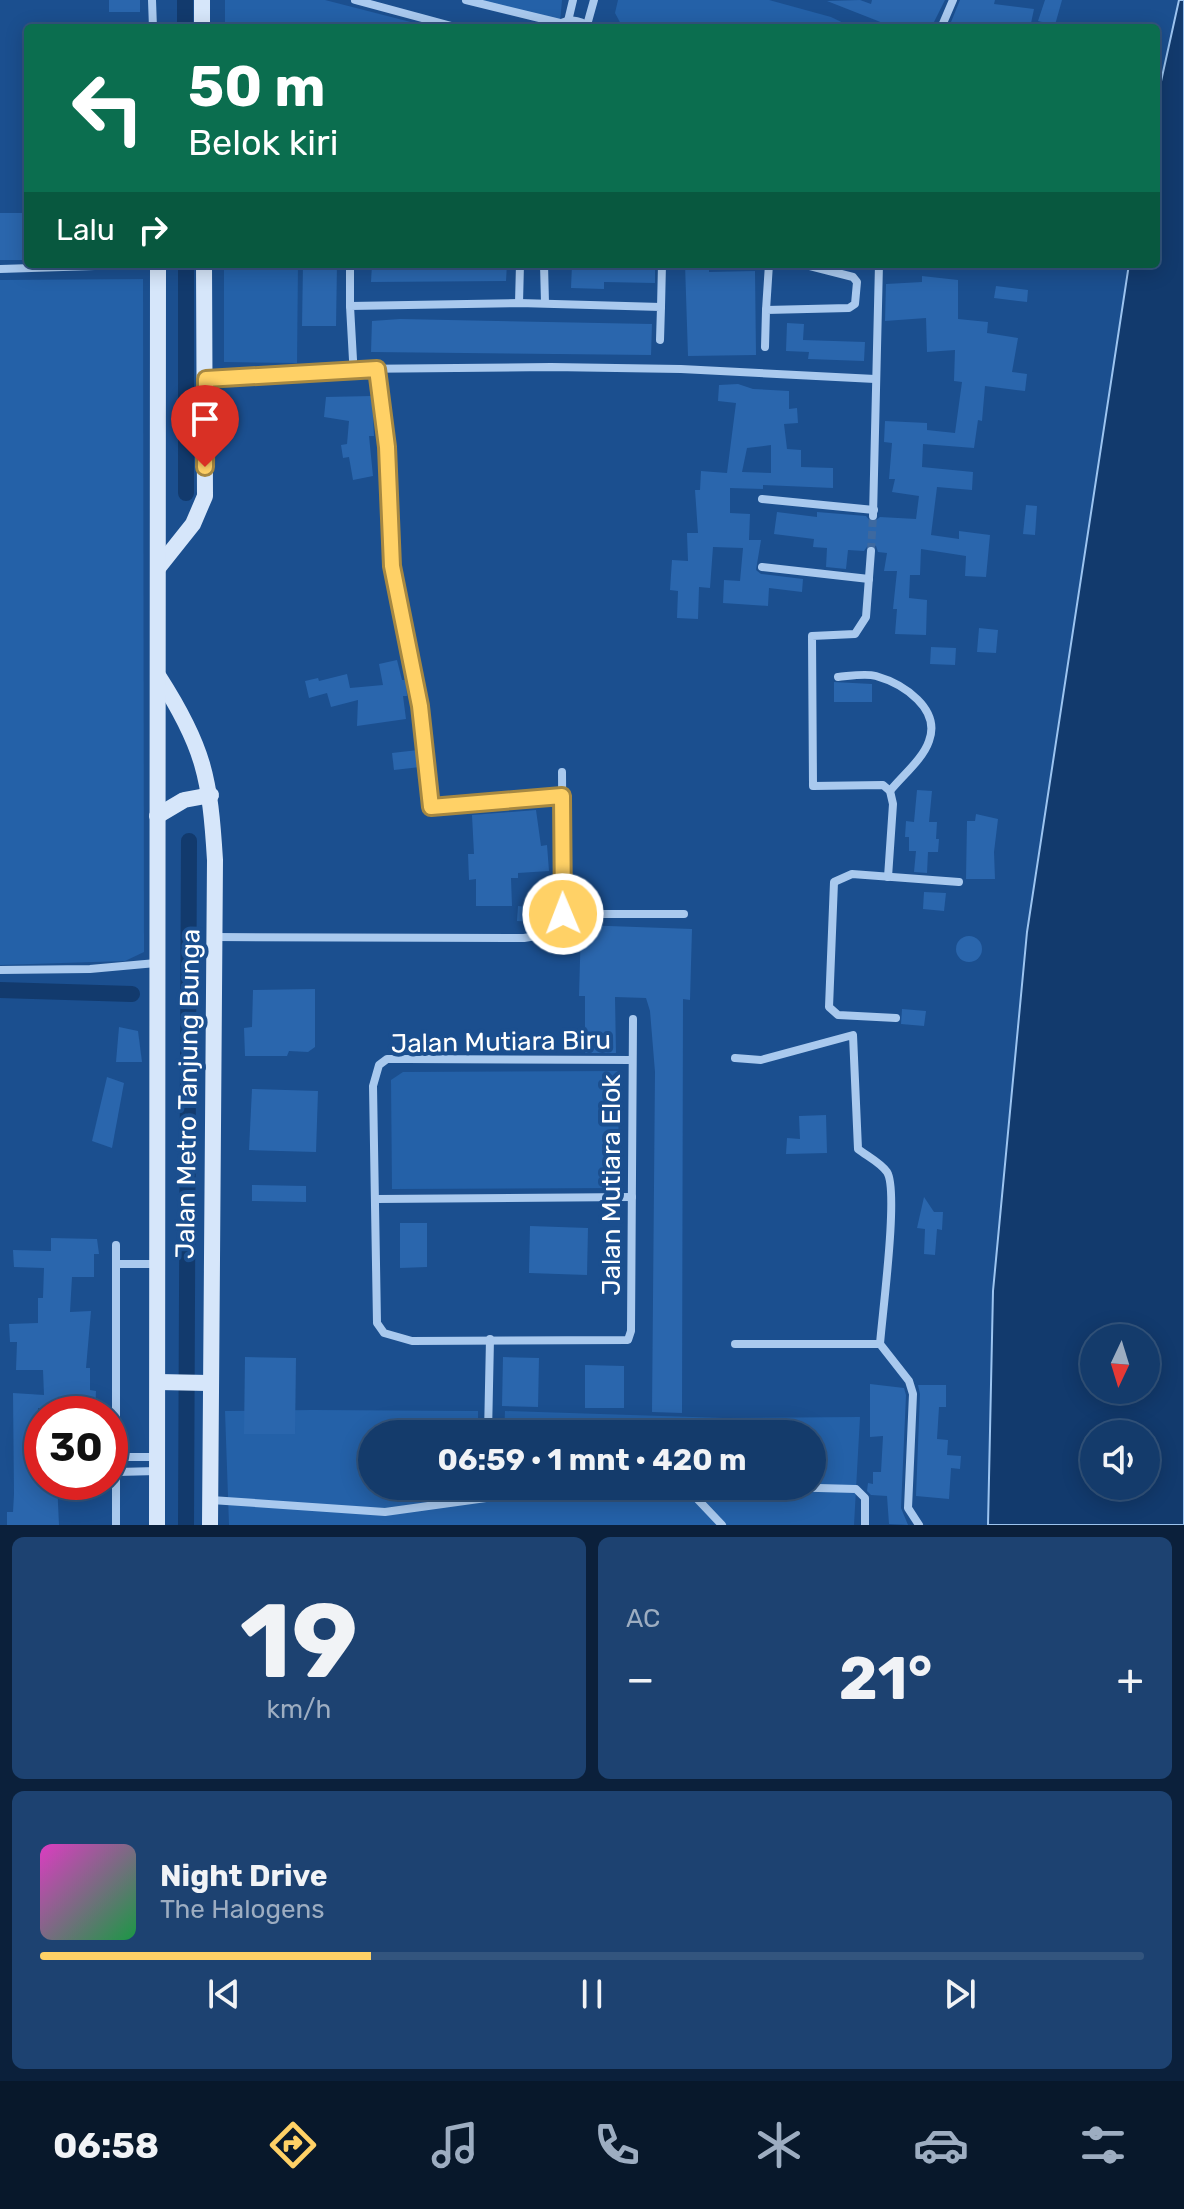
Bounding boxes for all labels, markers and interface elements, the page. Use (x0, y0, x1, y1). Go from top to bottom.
text: 50 m (188, 54, 325, 120)
icon: left (56, 56, 160, 160)
text: Belok kiri (188, 121, 338, 164)
icon: right (131, 208, 175, 252)
text: Lalu (56, 212, 115, 248)
pin (171, 385, 239, 467)
icon: arrive (183, 397, 227, 441)
position arrow (521, 872, 605, 956)
street label: Jalan Metro Tanjung Bunga (170, 929, 206, 1259)
street label: Jalan Mutiara Biru (391, 1025, 611, 1059)
street label: Jalan Mutiara Elok (596, 1074, 627, 1296)
north arrow (1080, 1324, 1160, 1404)
map controls (1080, 1324, 1160, 1500)
speed limit sign: 30 (24, 1396, 128, 1500)
button: sound (1080, 1420, 1160, 1500)
text: 06:59 · 1 mnt · 420 m (438, 1442, 746, 1478)
text: 19 (240, 1580, 358, 1703)
text: AC (626, 1603, 660, 1634)
text: 21° (839, 1643, 932, 1714)
text: − (626, 1653, 655, 1705)
text: + (1117, 1653, 1144, 1705)
text: km/h (267, 1694, 331, 1725)
text: Night Drive (160, 1858, 328, 1894)
text: The Halogens (160, 1894, 325, 1925)
icon: previous (202, 1972, 246, 2016)
icon: pause (570, 1972, 614, 2016)
icon: next (938, 1972, 982, 2016)
icon: directions (265, 2117, 321, 2173)
icon: music (427, 2117, 483, 2173)
icon: phone (589, 2117, 645, 2173)
icon: climate (751, 2117, 807, 2173)
icon: car (913, 2117, 969, 2173)
icon: filters (1075, 2117, 1131, 2173)
text: 06:58 (53, 2124, 159, 2167)

